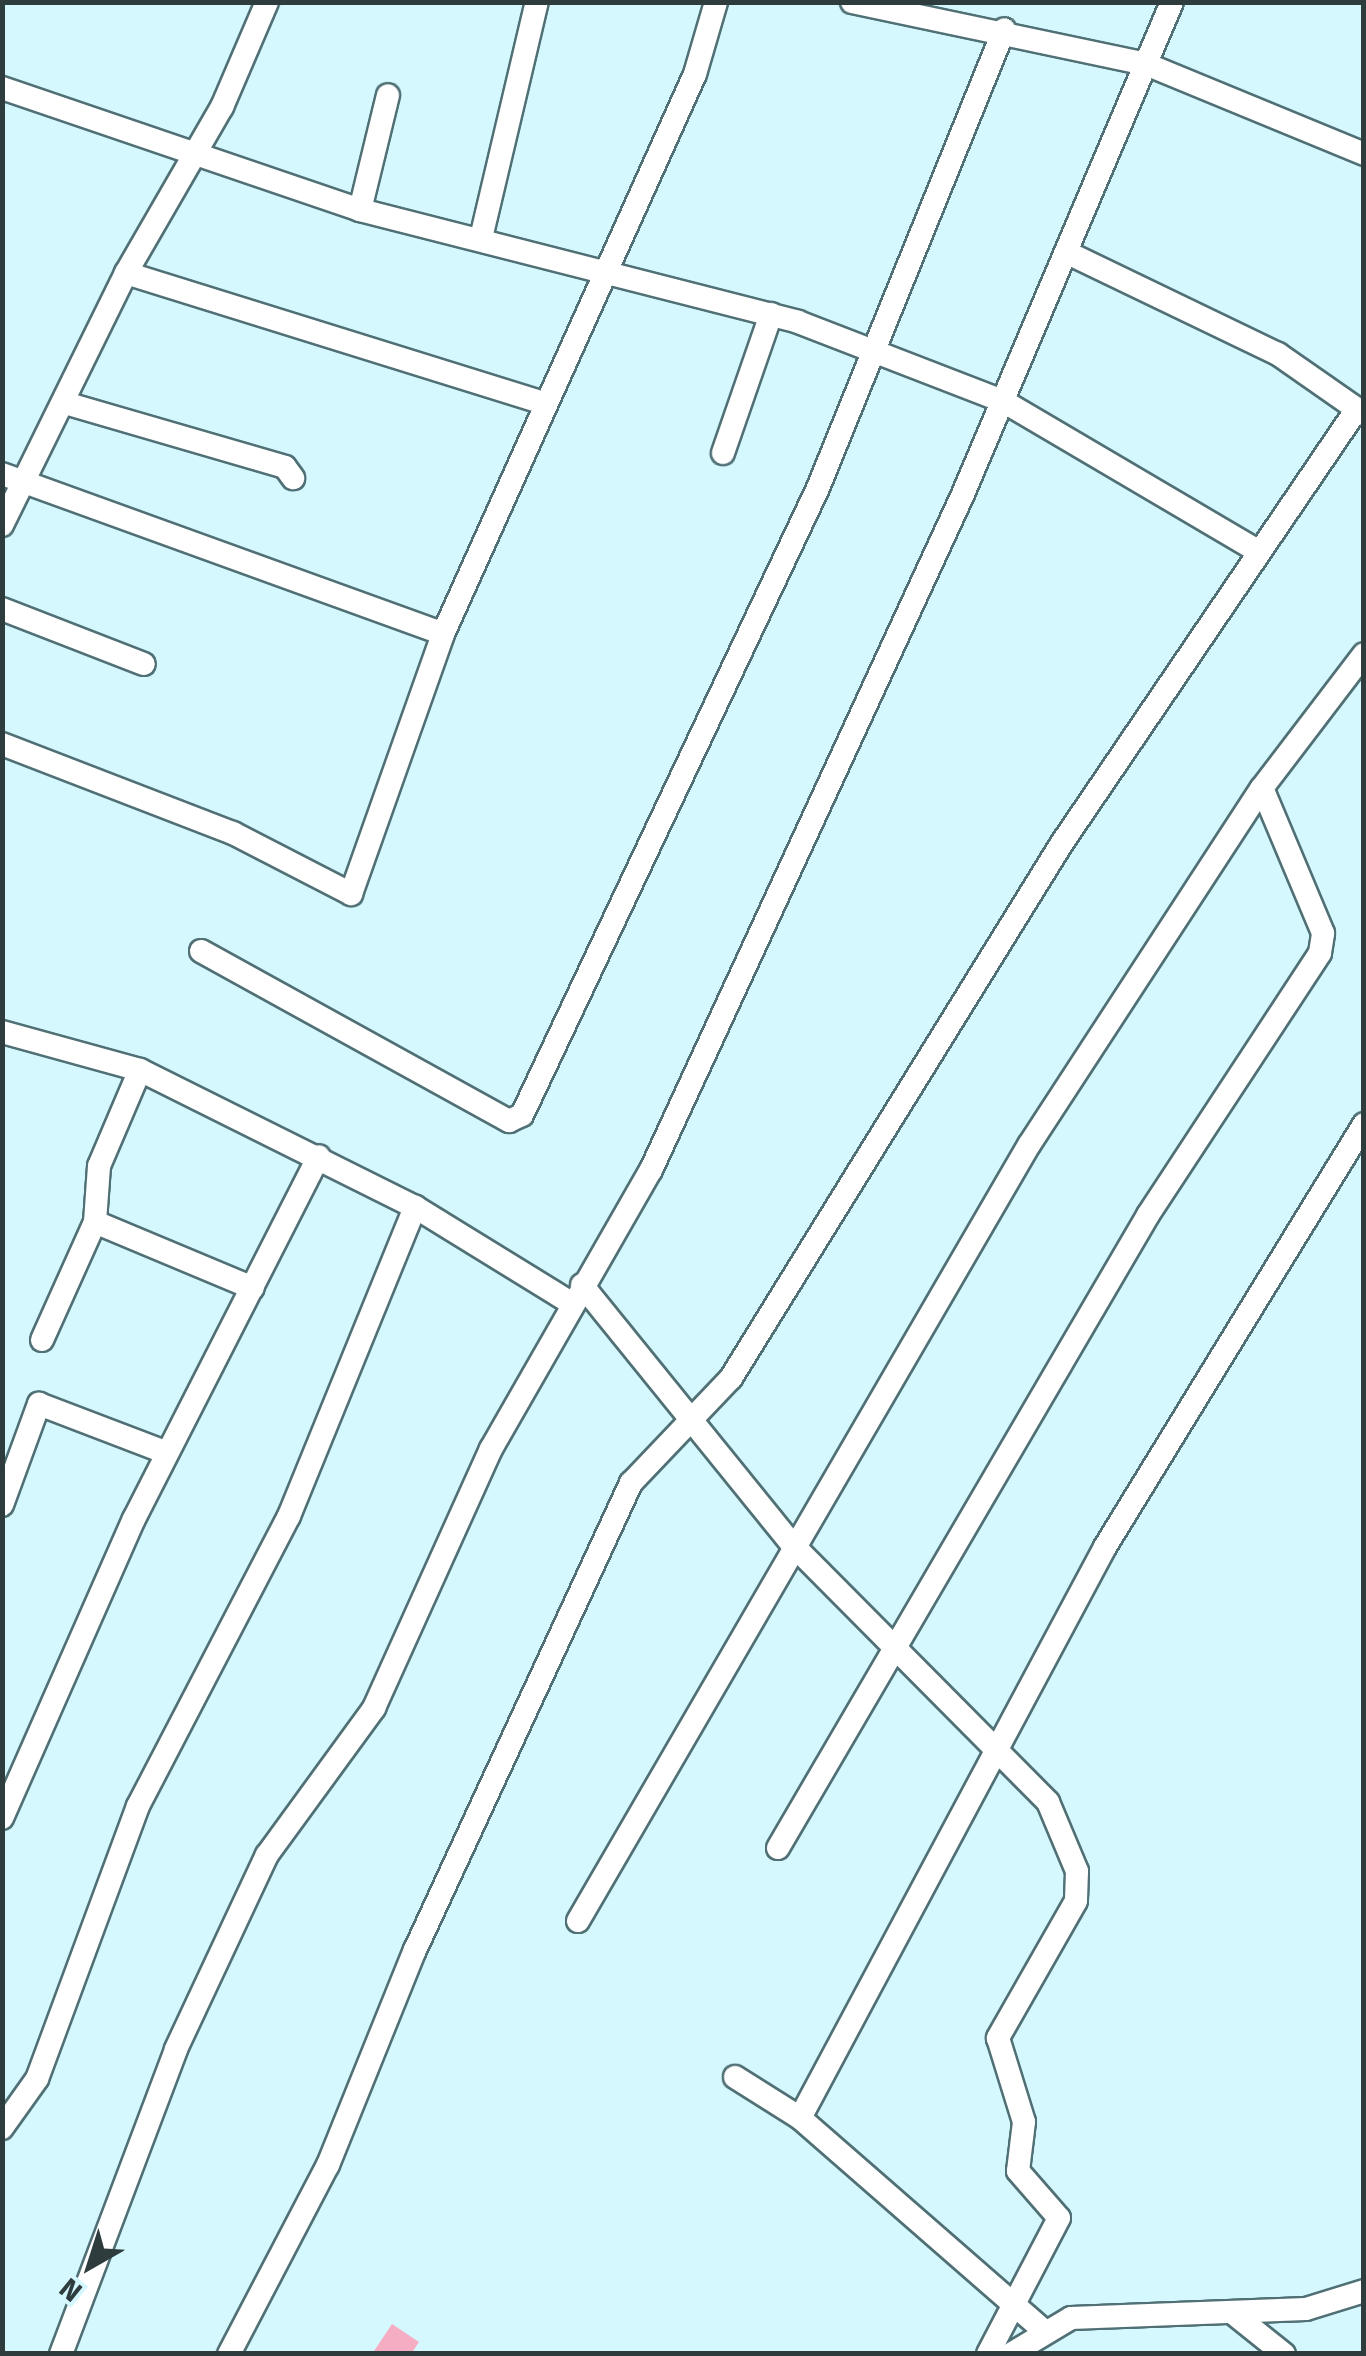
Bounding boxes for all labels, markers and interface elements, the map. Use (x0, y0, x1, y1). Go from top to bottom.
north arrow (40, 2216, 140, 2316)
text: N (53, 2271, 88, 2308)

